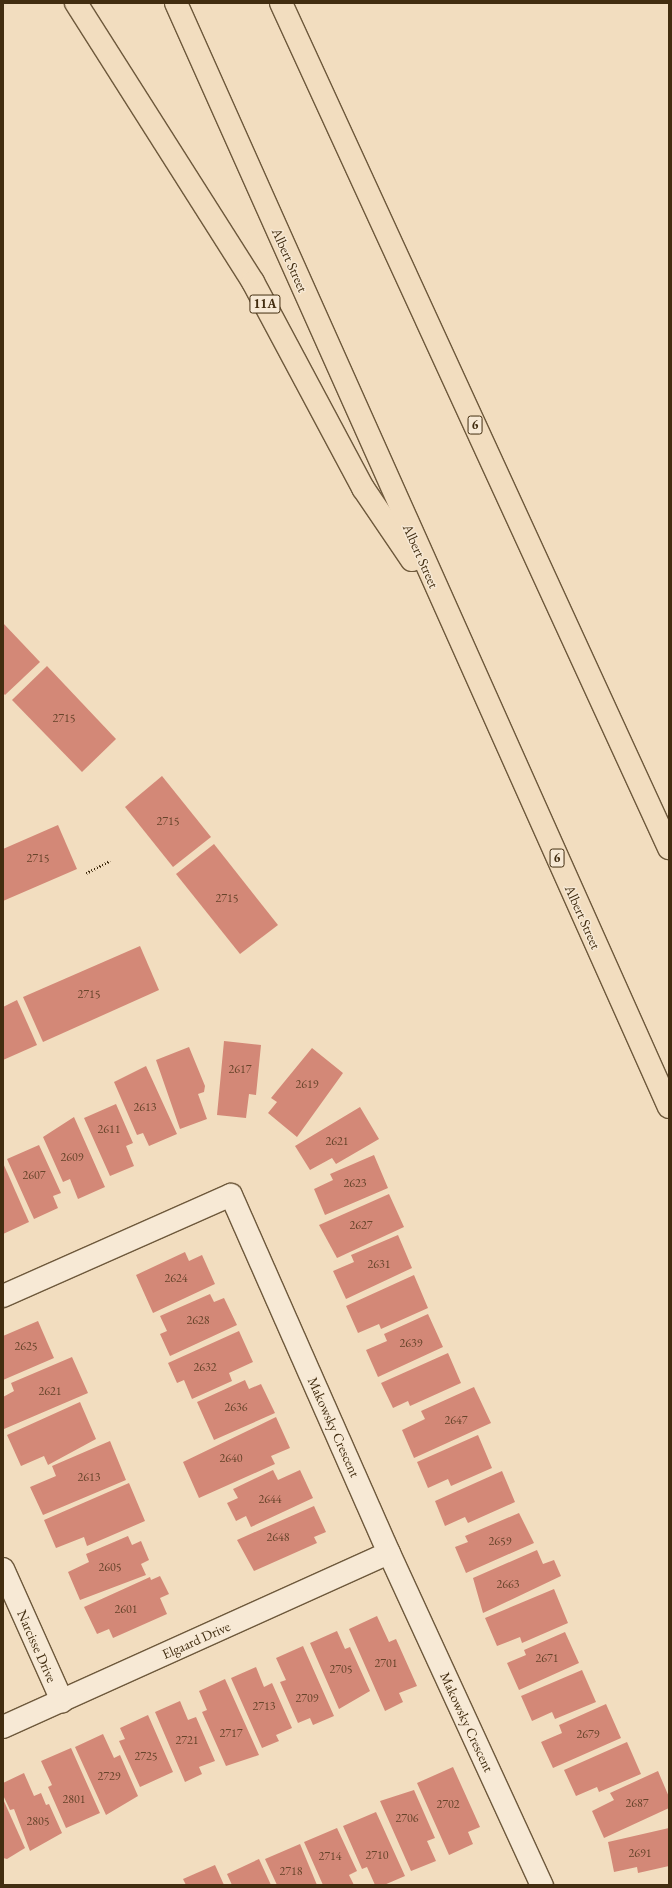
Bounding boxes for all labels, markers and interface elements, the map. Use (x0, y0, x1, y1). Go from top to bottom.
street label: Albert Street (268, 225, 312, 295)
road number: 11A (249, 293, 281, 315)
road number: 6 (467, 414, 483, 436)
street label: Albert Street (399, 521, 443, 591)
house number: 2715 (52, 712, 76, 726)
house number: 2715 (156, 815, 180, 829)
road number: 6 (549, 847, 565, 869)
house number: 2715 (26, 852, 50, 866)
street label: Albert Street (561, 882, 605, 952)
house number: 2715 (215, 892, 239, 906)
house number: 2715 (77, 988, 101, 1002)
house number: 2617 (228, 1063, 252, 1077)
house number: 2619 (295, 1078, 319, 1092)
house number: 2613 (133, 1101, 157, 1115)
house number: 2611 (97, 1123, 121, 1137)
house number: 2621 (325, 1135, 349, 1149)
house number: 2609 (60, 1151, 84, 1165)
house number: 2607 (22, 1169, 46, 1183)
house number: 2623 (343, 1177, 367, 1191)
house number: 2627 (349, 1219, 373, 1233)
house number: 2631 (367, 1258, 391, 1272)
house number: 2624 (164, 1272, 188, 1286)
house number: 2628 (186, 1314, 210, 1328)
house number: 2639 (399, 1337, 423, 1351)
house number: 2625 (14, 1340, 38, 1354)
house number: 2632 (193, 1361, 217, 1375)
street label: Makowsky Crescent (304, 1374, 364, 1480)
house number: 2621 (38, 1385, 62, 1399)
house number: 2636 (224, 1401, 248, 1415)
house number: 2647 (444, 1414, 468, 1428)
house number: 2640 (219, 1452, 243, 1466)
house number: 2613 (77, 1471, 101, 1485)
house number: 2644 (258, 1493, 282, 1507)
house number: 2648 (266, 1531, 290, 1545)
house number: 2659 (488, 1535, 512, 1549)
house number: 2605 (98, 1561, 122, 1575)
house number: 2663 (496, 1578, 520, 1592)
house number: 2601 (114, 1603, 138, 1617)
street label: Narcisse Drive (14, 1607, 60, 1685)
street label: Elgaard Drive (159, 1617, 233, 1663)
house number: 2671 (535, 1652, 559, 1666)
house number: 2701 (374, 1657, 398, 1671)
house number: 2705 (329, 1663, 353, 1677)
street label: Makowsky Crescent (437, 1669, 497, 1775)
house number: 2709 (295, 1692, 319, 1706)
house number: 2713 (252, 1700, 276, 1714)
house number: 2717 (219, 1727, 243, 1741)
house number: 2679 (576, 1728, 600, 1742)
house number: 2721 (175, 1734, 199, 1748)
house number: 2725 (134, 1750, 158, 1764)
house number: 2729 (97, 1770, 121, 1784)
house number: 2801 (62, 1793, 86, 1807)
house number: 2687 (625, 1797, 649, 1811)
house number: 2702 (436, 1798, 460, 1812)
house number: 2706 (395, 1812, 419, 1826)
house number: 2805 (26, 1815, 50, 1829)
house number: 2691 (628, 1847, 652, 1861)
house number: 2710 (365, 1849, 389, 1863)
house number: 2714 (318, 1850, 342, 1864)
house number: 2718 (279, 1865, 303, 1879)

